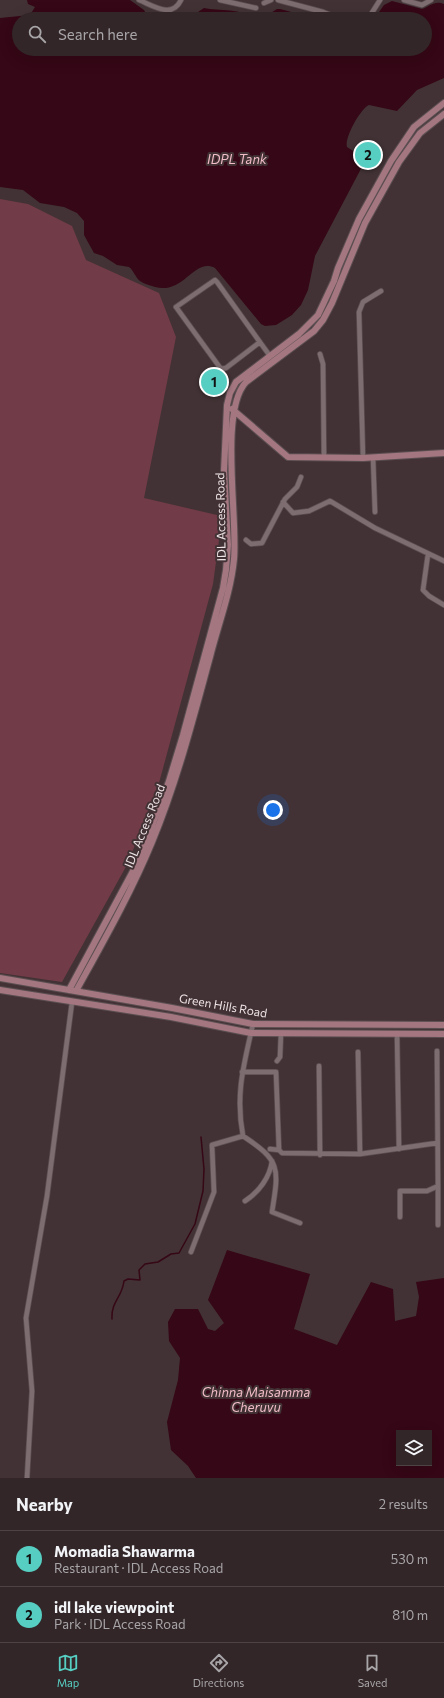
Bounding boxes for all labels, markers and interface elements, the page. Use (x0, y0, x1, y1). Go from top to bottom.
search box (12, 12, 432, 56)
icon: search (26, 23, 48, 45)
text: Search here (58, 25, 137, 43)
pin: 2 (355, 140, 381, 170)
water label: IDPL Tank (207, 151, 268, 167)
pin: 1 (201, 367, 227, 397)
street label: IDL Access Road (212, 472, 228, 562)
street label: IDL Access Road (121, 782, 167, 869)
your location (263, 800, 283, 820)
street label: Green Hills Road (178, 990, 268, 1020)
water label: Chinna Maisamma Cheruvu (202, 1384, 310, 1415)
map controls (396, 1430, 432, 1466)
button: layers (396, 1430, 432, 1466)
text: Nearby (16, 1494, 73, 1515)
text: 2 results (379, 1496, 428, 1512)
text: Momadia Shawarma (54, 1542, 195, 1560)
text: 1 (26, 1551, 32, 1567)
text: 530 m (391, 1551, 428, 1567)
text: Restaurant · IDL Access Road (54, 1560, 223, 1576)
text: idl lake viewpoint (54, 1598, 174, 1616)
text: 2 (25, 1607, 33, 1623)
text: 810 m (392, 1607, 428, 1623)
text: Park · IDL Access Road (54, 1616, 185, 1632)
tab: Map (57, 1652, 79, 1689)
tab: Directions (193, 1652, 244, 1689)
tab: Saved (358, 1652, 387, 1689)

